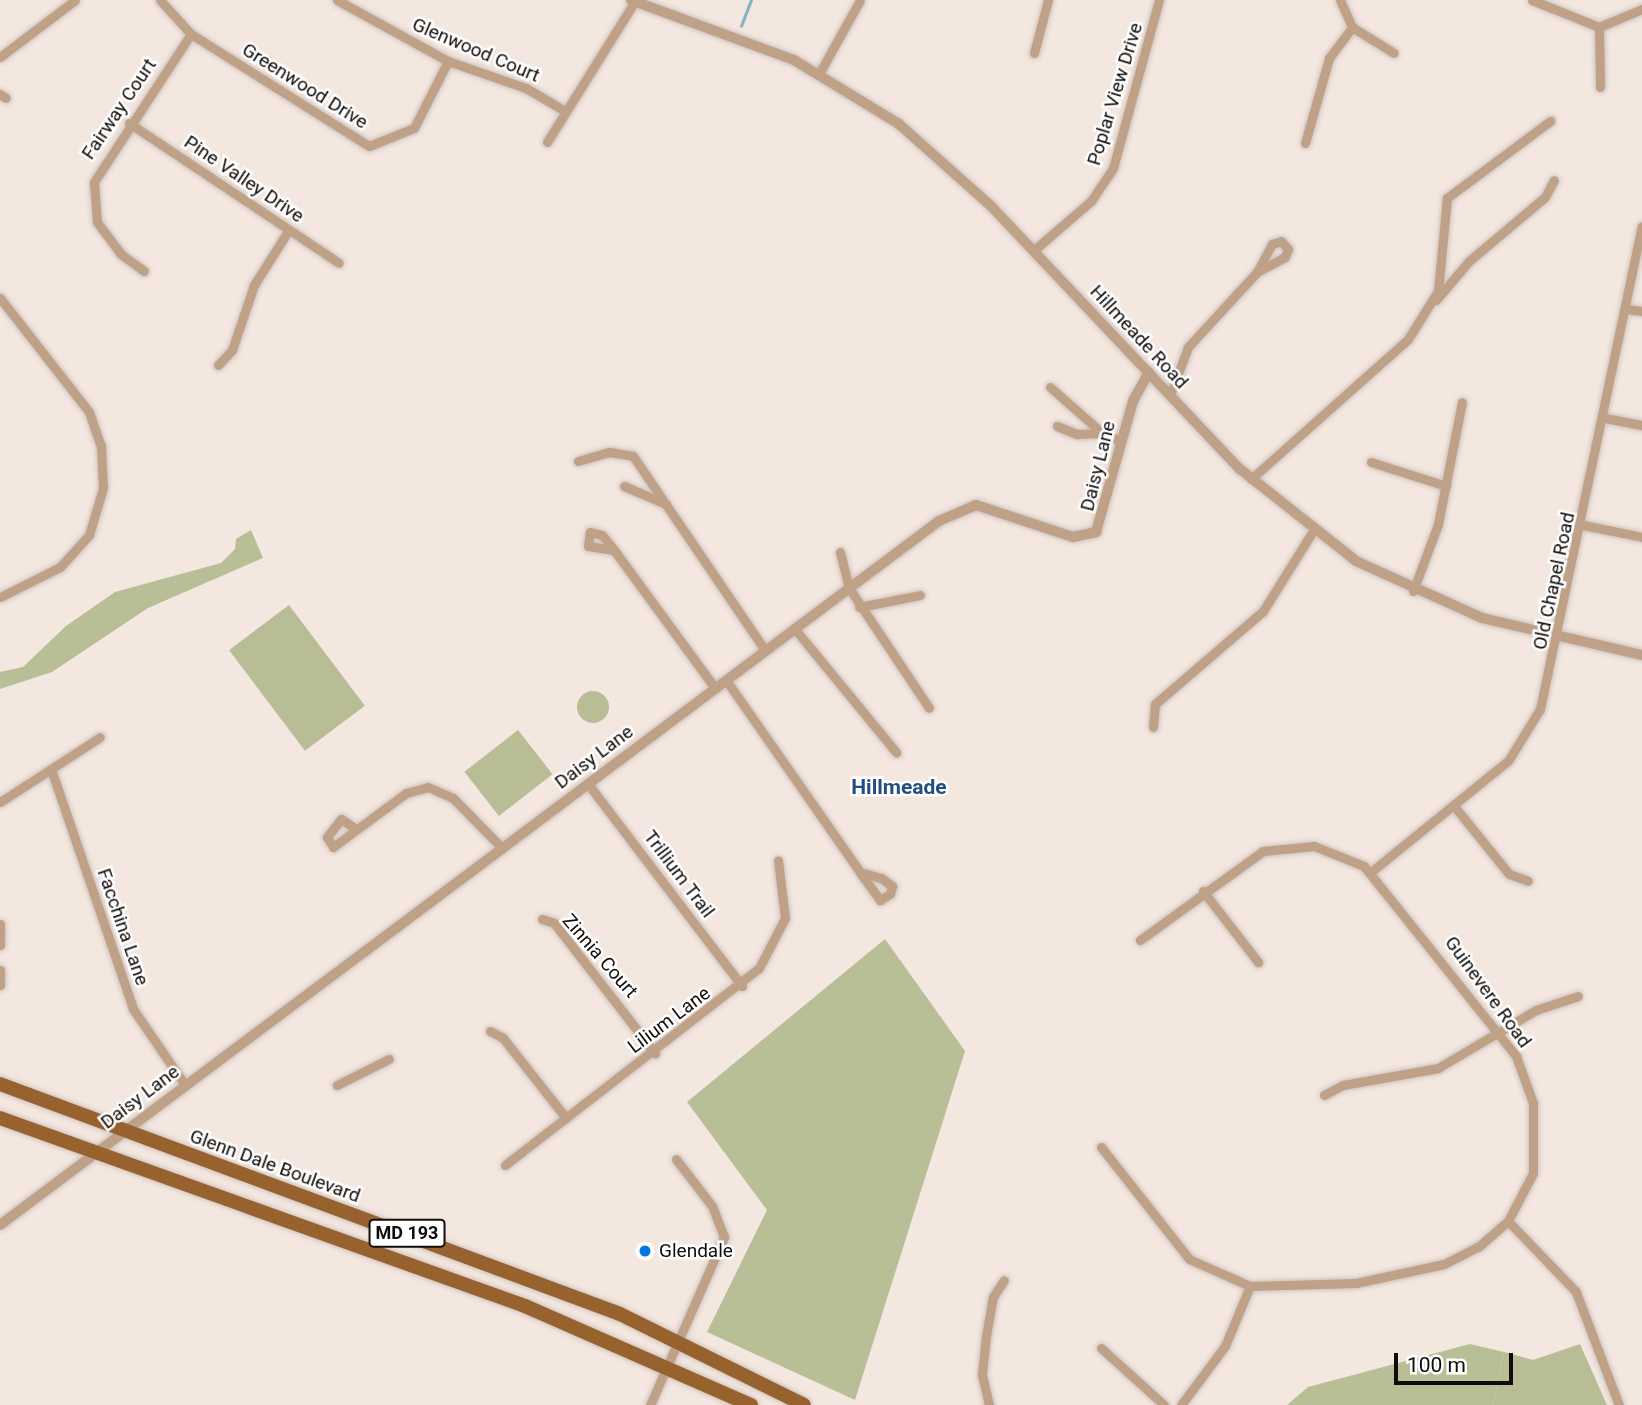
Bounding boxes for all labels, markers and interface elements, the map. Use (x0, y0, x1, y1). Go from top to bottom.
street label: Glenwood Court (409, 13, 543, 87)
street label: Poplar View Drive (1082, 20, 1148, 168)
street label: Greenwood Drive (238, 38, 372, 134)
street label: Fairway Court (77, 54, 161, 164)
street label: Pine Valley Drive (180, 131, 308, 227)
street label: Hillmeade Road (1085, 280, 1193, 394)
street label: Daisy Lane (1076, 419, 1120, 513)
street label: Old Chapel Road (1528, 510, 1580, 652)
street label: Daisy Lane (550, 720, 638, 794)
district label: Hillmeade (851, 774, 947, 800)
street label: Trillium Trail (639, 826, 719, 922)
street label: Facchina Lane (92, 866, 154, 988)
street label: Zinnia Court (557, 909, 643, 1003)
street label: Guinevere Road (1440, 932, 1536, 1052)
street label: Lilium Lane (623, 982, 715, 1058)
street label: Daisy Lane (96, 1060, 184, 1134)
street label: Glenn Dale Boulevard (187, 1125, 363, 1207)
road number: MD 193 (368, 1218, 446, 1248)
place label: Glendale (659, 1240, 733, 1262)
marker: Glendale (637, 1243, 653, 1259)
scale bar (1397, 1338, 1516, 1382)
text: 100 m (1407, 1353, 1466, 1377)

